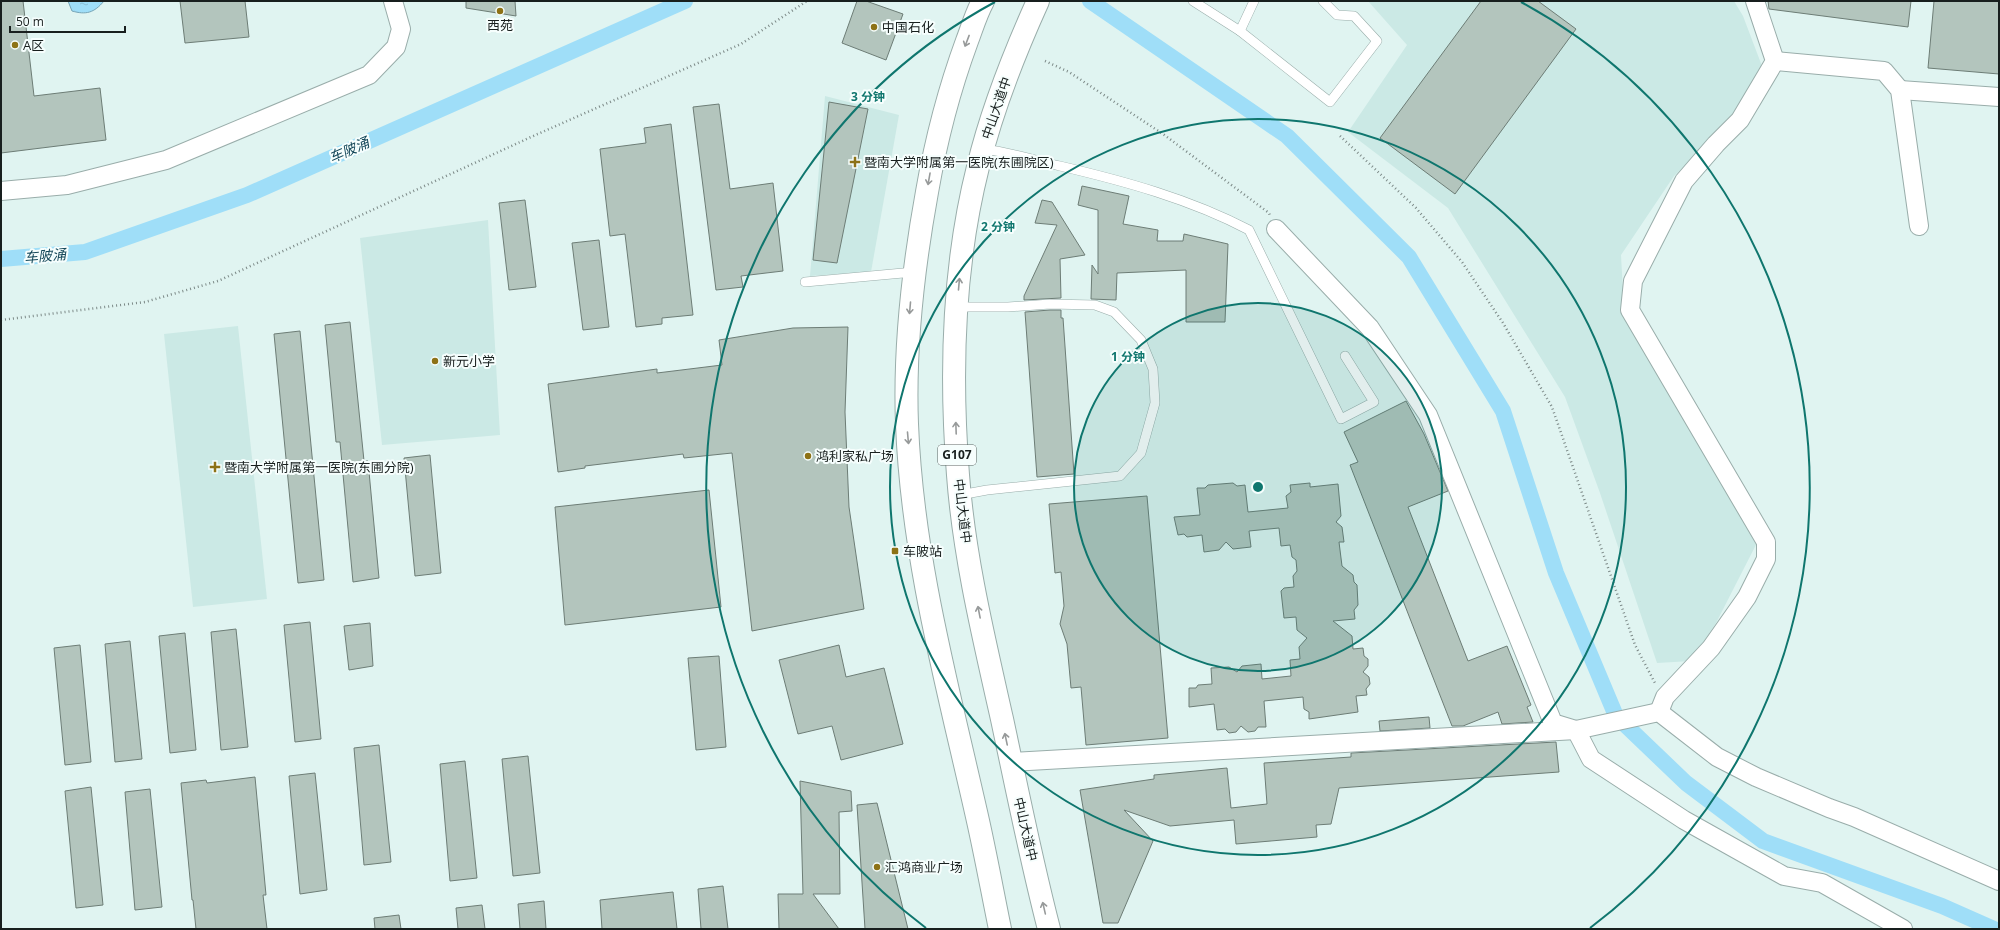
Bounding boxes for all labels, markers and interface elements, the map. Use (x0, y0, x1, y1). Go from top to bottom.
marker: 西苑 (495, 6, 505, 16)
scale bar (10, 8, 125, 34)
text: 50 m (16, 13, 44, 30)
place label: 西苑 (487, 16, 513, 34)
place label: 中国石化 (882, 18, 934, 36)
marker: 中国石化 (869, 22, 879, 32)
one-way arrow (963, 34, 971, 46)
place label: A区 (23, 36, 44, 54)
marker: A区 (10, 40, 20, 50)
street label: 中山大道中 (977, 74, 1015, 142)
text: 3 分钟 (851, 88, 885, 105)
water label: 车陂涌 (326, 132, 374, 167)
place label: 暨南大学附属第一医院(东圃院区) (864, 153, 1054, 171)
marker: 暨南大学附属第一医院(东圃院区) (849, 156, 861, 168)
one-way arrow (925, 172, 933, 185)
text: 2 分钟 (981, 218, 1015, 235)
water label: 车陂涌 (23, 244, 69, 267)
one-way arrow (955, 278, 962, 291)
one-way arrow (906, 301, 913, 314)
text: 1 分钟 (1111, 348, 1145, 365)
place label: 新元小学 (443, 352, 495, 370)
marker: 新元小学 (430, 356, 440, 366)
one-way arrow (952, 422, 960, 435)
one-way arrow (905, 431, 912, 444)
road number: G107 (938, 445, 976, 465)
place label: 鸿利家私广场 (816, 447, 894, 465)
marker: 鸿利家私广场 (803, 451, 813, 461)
place label: 暨南大学附属第一医院(东圃分院) (224, 458, 414, 476)
marker: 暨南大学附属第一医院(东圃分院) (209, 461, 221, 473)
street label: 中山大道中 (950, 478, 976, 544)
centre of rings (1251, 480, 1265, 494)
place label: 车陂站 (903, 542, 942, 560)
marker: 车陂站 (890, 546, 900, 556)
one-way arrow (975, 606, 983, 619)
one-way arrow (1001, 733, 1009, 746)
street label: 中山大道中 (1010, 795, 1042, 863)
place label: 汇鸿商业广场 (885, 858, 963, 876)
marker: 汇鸿商业广场 (872, 862, 882, 872)
one-way arrow (1040, 902, 1047, 915)

